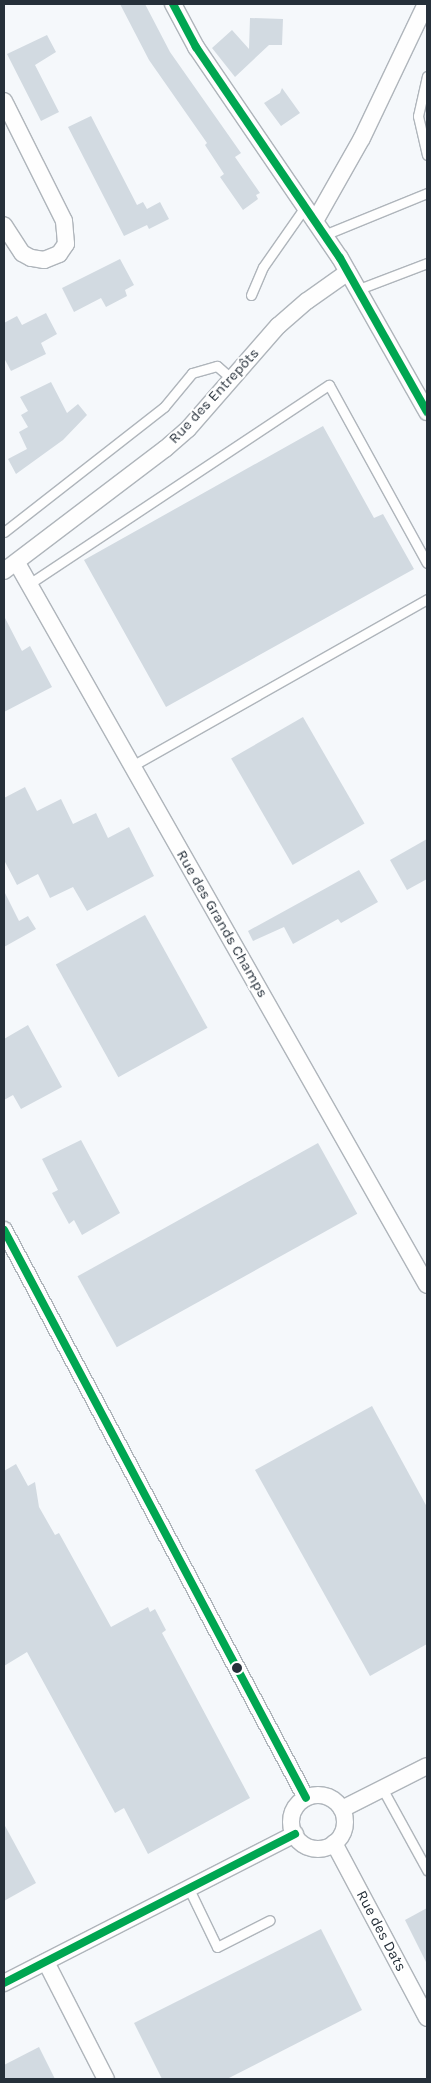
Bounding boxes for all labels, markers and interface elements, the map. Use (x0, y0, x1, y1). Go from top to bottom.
street label: Rue des Entrepôts (165, 344, 263, 448)
street label: Rue des Grands Champs (172, 847, 272, 1001)
unlabelled marker (232, 1663, 242, 1673)
street label: Rue des Dats (352, 1887, 410, 1975)

